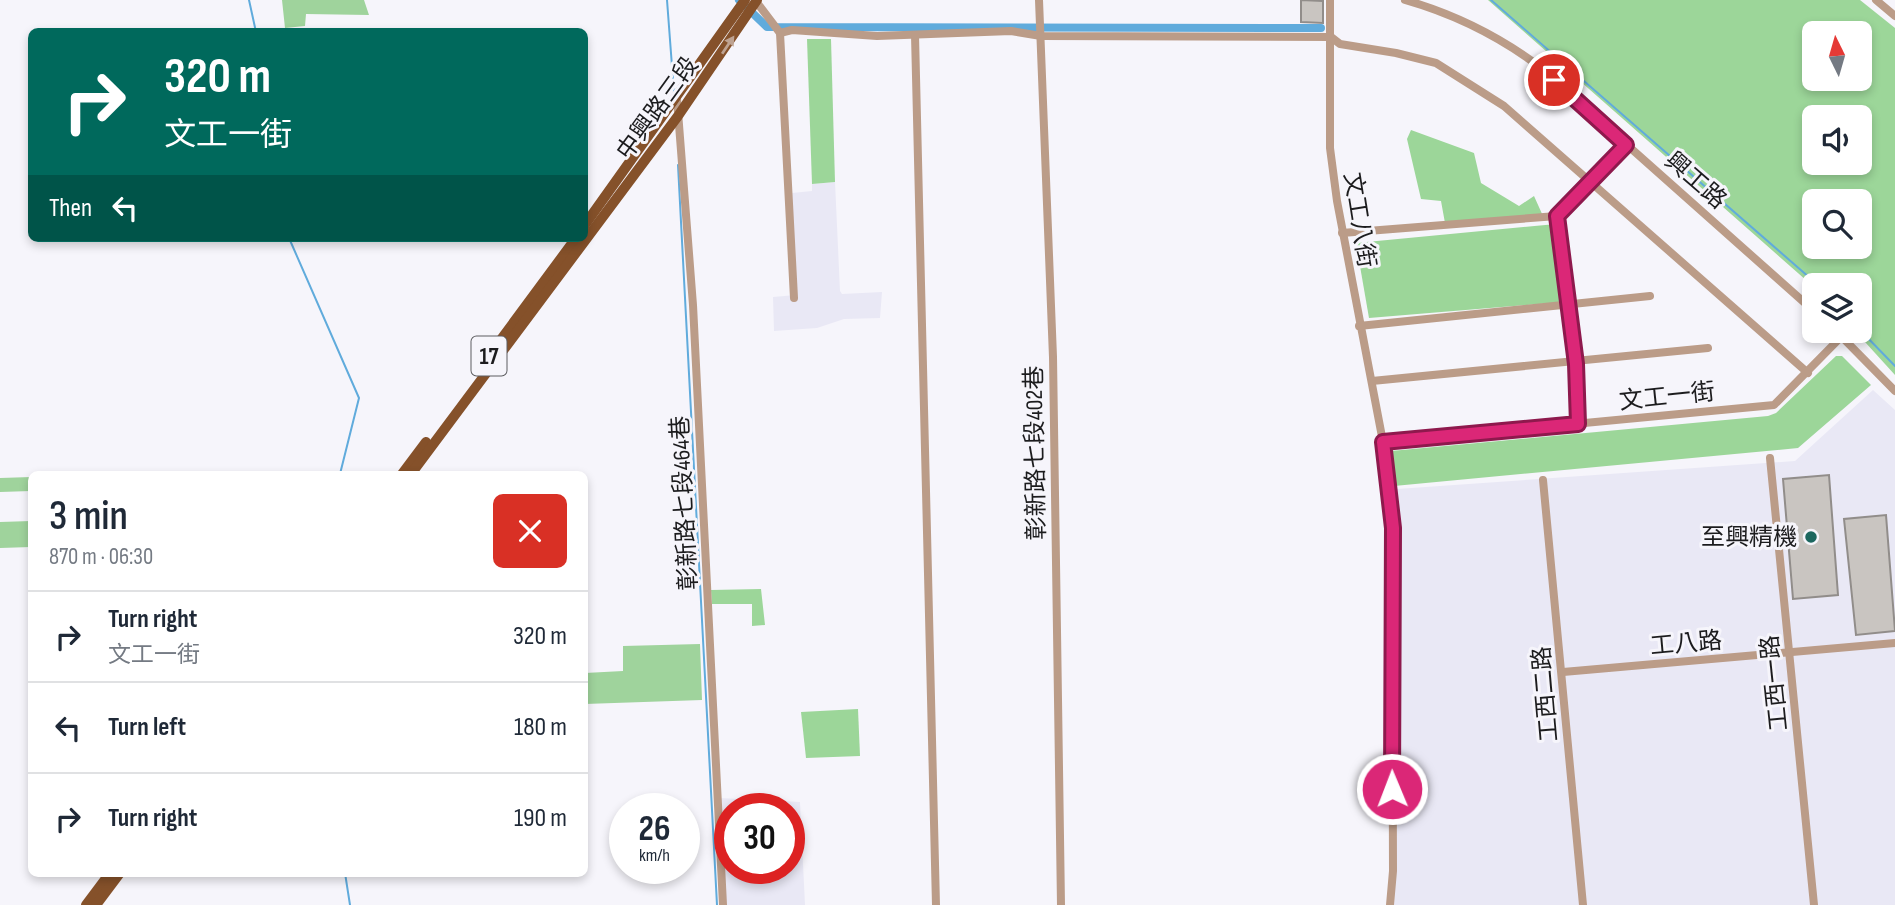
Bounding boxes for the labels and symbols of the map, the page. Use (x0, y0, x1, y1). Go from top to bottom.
north arrow (1802, 21, 1872, 91)
one-way arrow (722, 35, 735, 55)
pin (1524, 50, 1584, 110)
street label: 中興路三段 (610, 51, 704, 165)
street label: 興工路 (1659, 146, 1732, 215)
street label: 文工八街 (1338, 170, 1381, 270)
road number: 17 (472, 336, 506, 376)
street label: 彰新路七段402巷 (1019, 365, 1052, 541)
street label: 文工一街 (1618, 377, 1716, 416)
street label: 彰新路七段464巷 (665, 415, 704, 591)
place label: 至興精機 (1701, 523, 1797, 552)
marker: 至興精機 (1803, 529, 1819, 545)
street label: 工八路 (1649, 626, 1723, 661)
street label: 工西一路 (1755, 634, 1794, 732)
street label: 工西二路 (1527, 645, 1564, 743)
position arrow (1355, 752, 1429, 826)
speed limit sign: 30 (714, 793, 805, 884)

